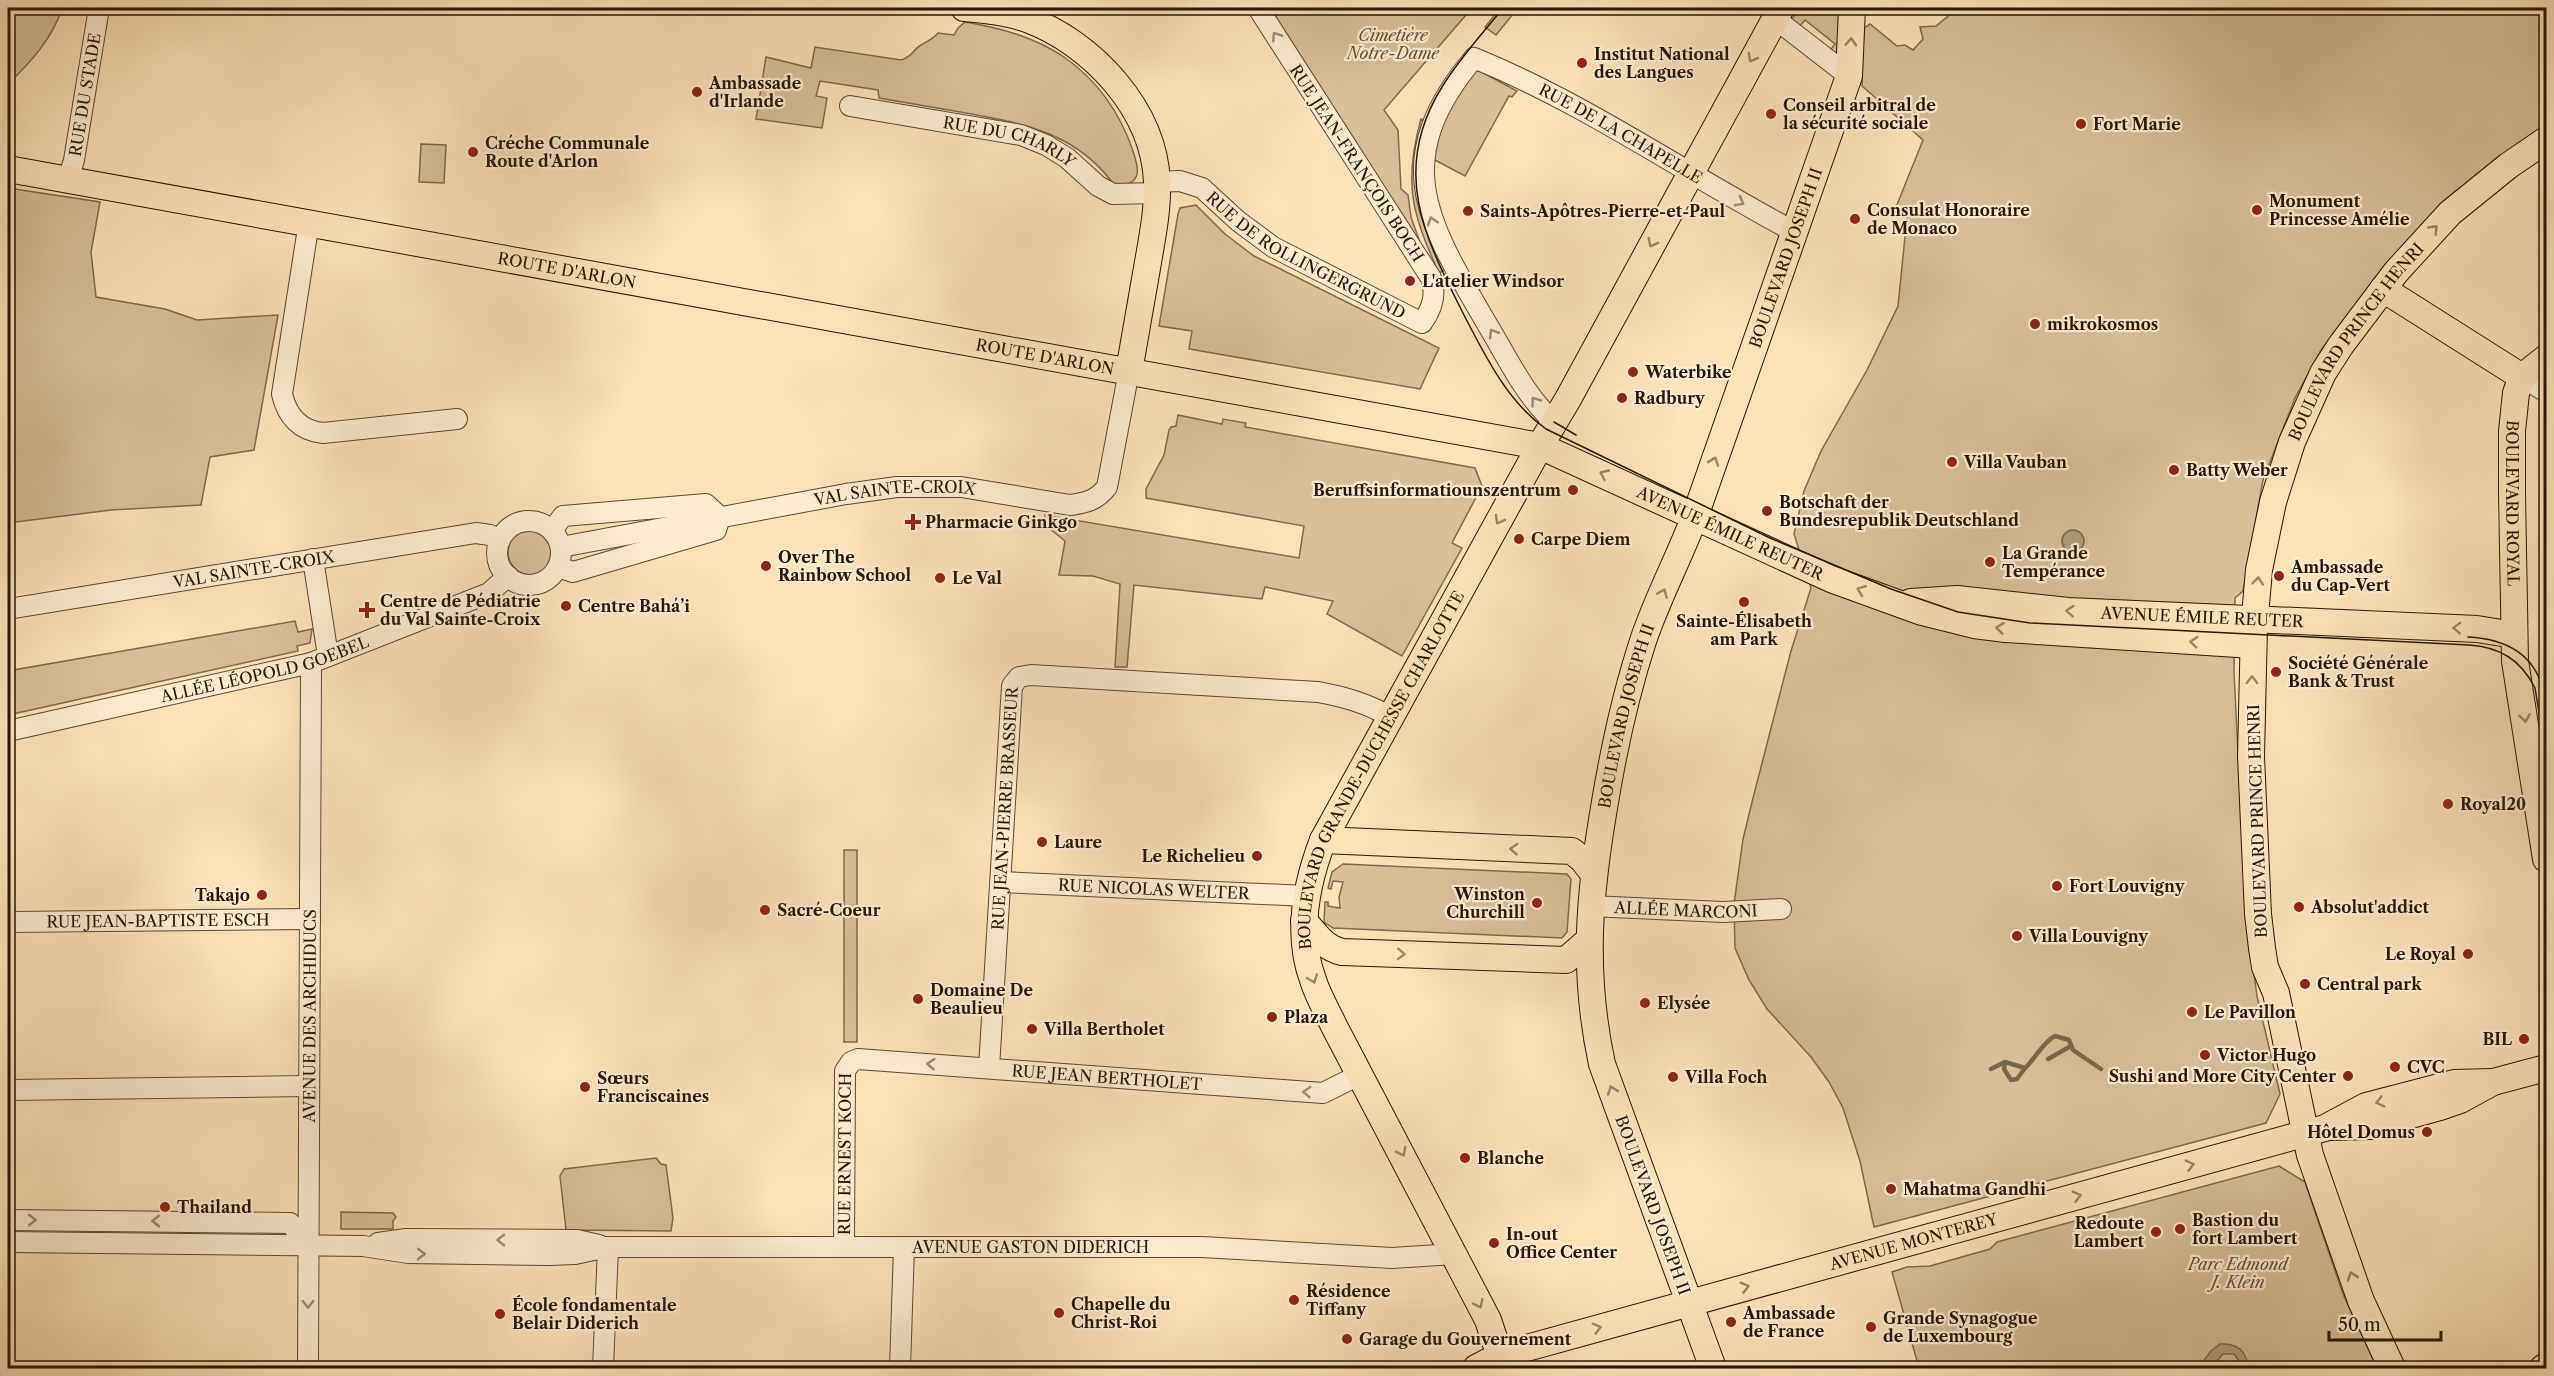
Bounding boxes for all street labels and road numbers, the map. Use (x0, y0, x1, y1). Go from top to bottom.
street label: RUE DU STADE (65, 32, 105, 158)
street label: RUE JEAN-FRANÇOIS BOCH (1286, 61, 1428, 265)
street label: RUE DE LA CHAPELLE (1536, 79, 1706, 188)
street label: RUE DU CHARLY (942, 112, 1080, 171)
street label: BOULEVARD JOSEPH II (1745, 165, 1826, 351)
street label: RUE DE ROLLINGERGRUND (1202, 187, 1409, 323)
street label: BOULEVARD PRINCE HENRI (2284, 239, 2428, 444)
street label: ROUTE D'ARLON (496, 248, 638, 292)
street label: ROUTE D'ARLON (974, 334, 1116, 379)
street label: BOULEVARD ROYAL (2502, 419, 2524, 587)
street label: VAL SAINTE-CROIX (811, 476, 978, 510)
street label: AVENUE ÉMILE REUTER (1633, 481, 1828, 585)
street label: VAL SAINTE-CROIX (171, 546, 336, 592)
street label: BOULEVARD GRANDE-DUCHESSE CHARLOTTE (1294, 587, 1468, 951)
street label: AVENUE ÉMILE REUTER (2099, 602, 2305, 631)
street label: BOULEVARD JOSEPH II (1594, 621, 1658, 810)
street label: ALLÉE LÉOPOLD GOEBEL (158, 631, 372, 707)
street label: RUE JEAN-PIERRE BRASSEUR (987, 685, 1022, 931)
street label: BOULEVARD PRINCE HENRI (2243, 704, 2271, 938)
street label: RUE NICOLAS WELTER (1058, 875, 1251, 903)
street label: ALLÉE MARCONI (1613, 897, 1758, 922)
street label: RUE JEAN-BAPTISTE ESCH (46, 909, 270, 932)
street label: AVENUE DES ARCHIDUCS (299, 909, 320, 1124)
street label: RUE JEAN BERTHOLET (1011, 1060, 1203, 1094)
street label: RUE ERNEST KOCH (834, 1073, 855, 1235)
street label: BOULEVARD JOSEPH II (1611, 1113, 1695, 1297)
street label: AVENUE MONTEREY (1826, 1209, 2000, 1274)
street label: AVENUE GASTON DIDERICH (911, 1237, 1149, 1257)

